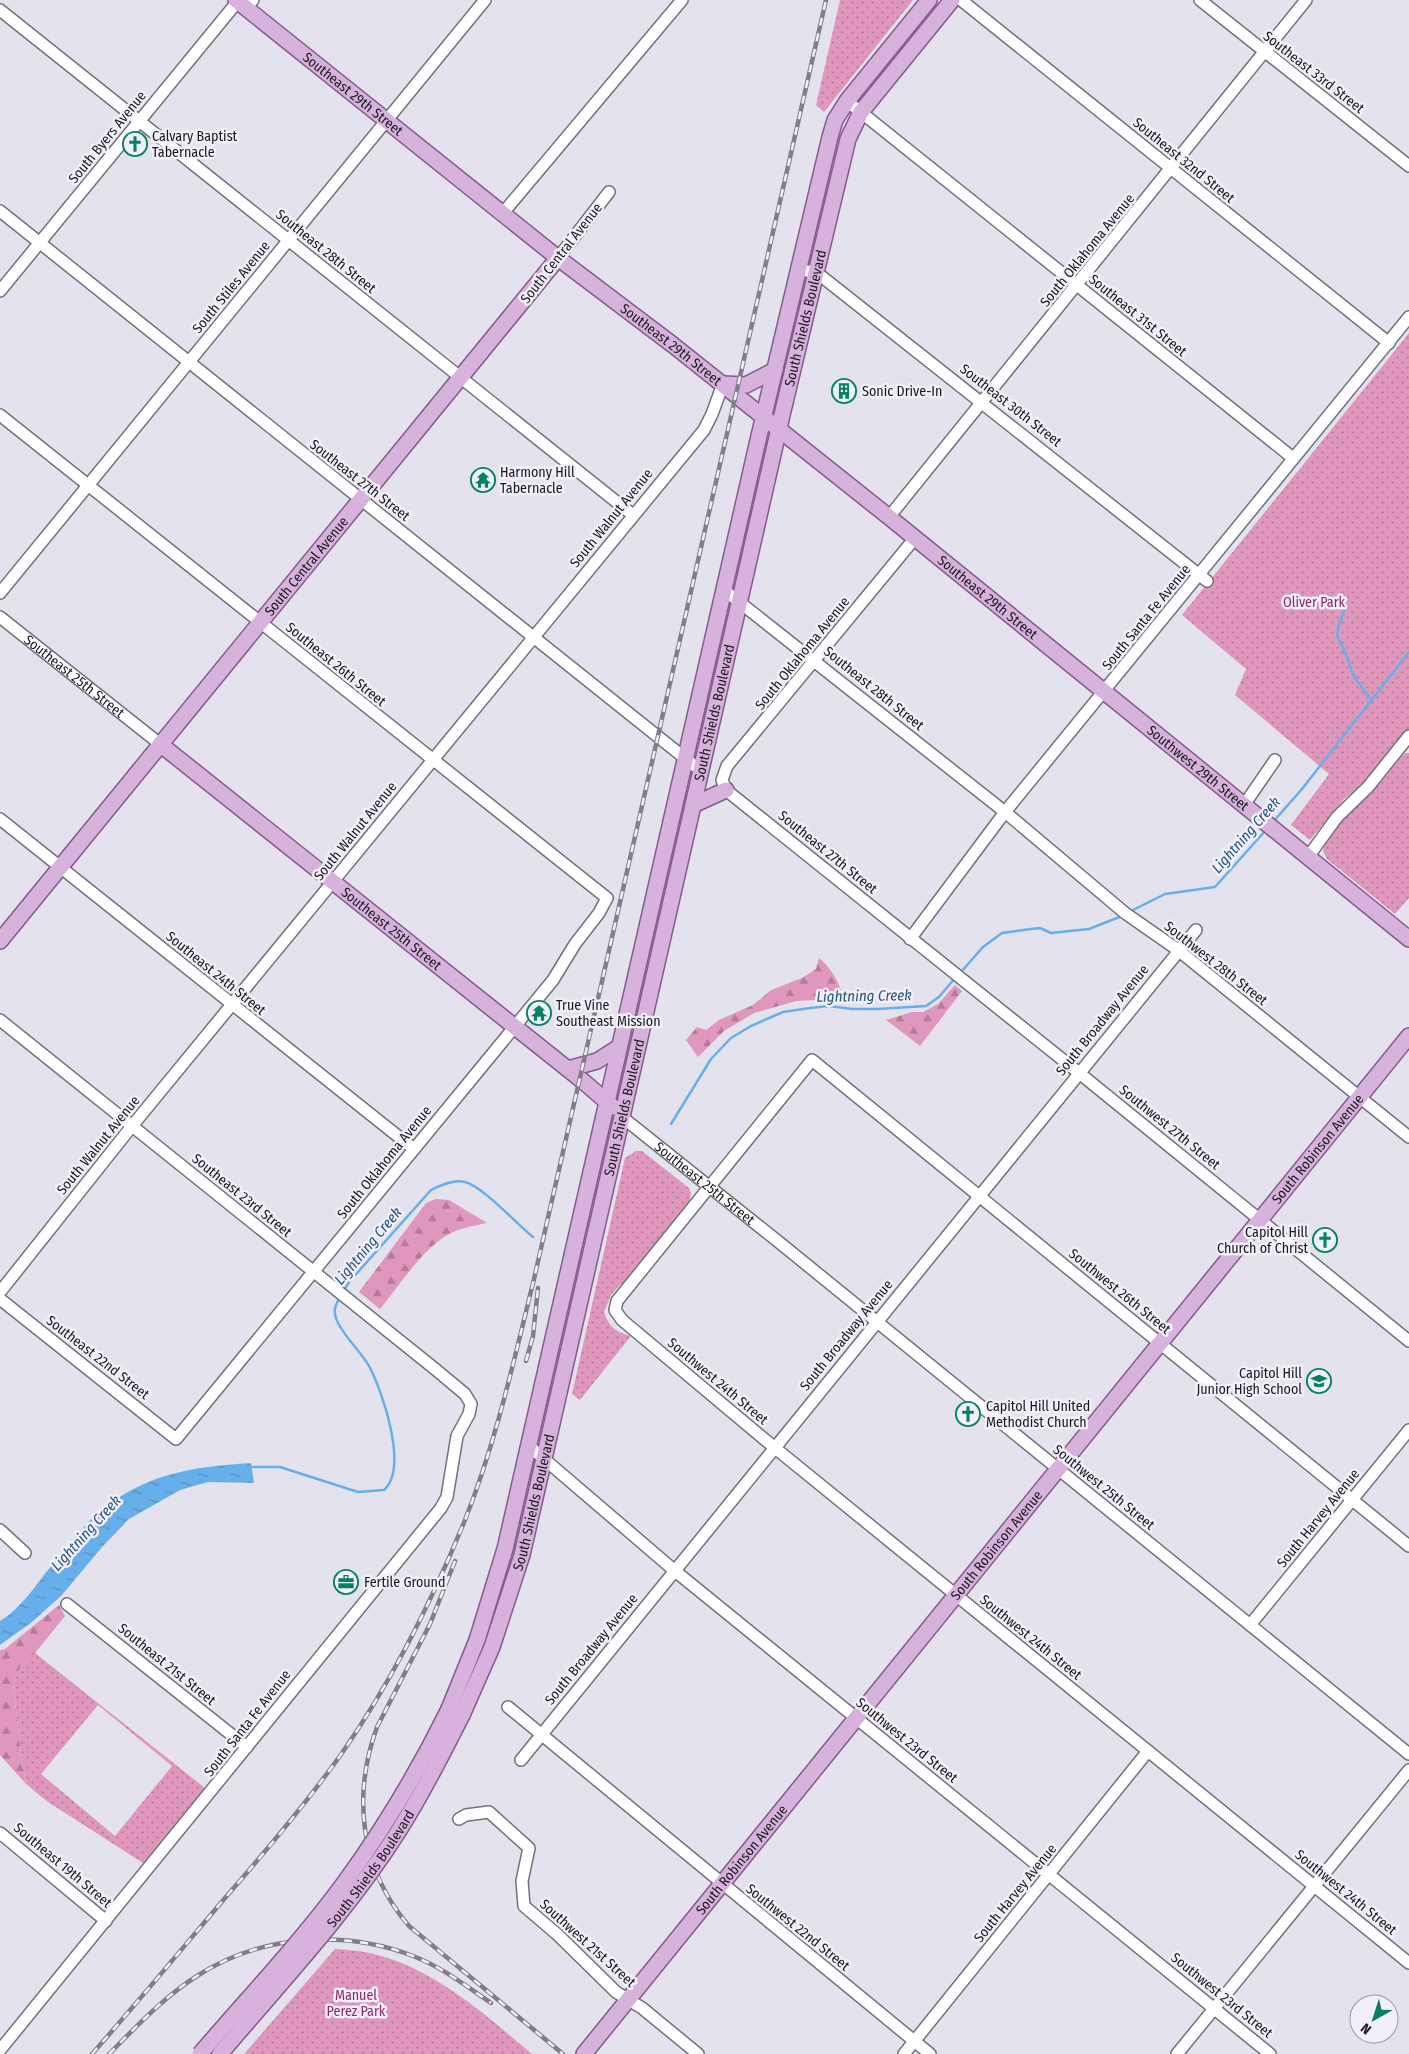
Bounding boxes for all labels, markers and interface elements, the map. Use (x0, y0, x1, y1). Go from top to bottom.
street label: Southeast 33rd Street (1260, 28, 1368, 117)
street label: Southeast 29th Street (299, 49, 407, 140)
street label: South Byers Avenue (65, 88, 150, 187)
street label: Southeast 32nd Street (1129, 114, 1238, 207)
place label: Calvary Baptist Tabernacle (152, 128, 238, 161)
church icon: Calvary Baptist Tabernacle (122, 131, 148, 157)
street label: South Oklahoma Avenue (1037, 190, 1138, 310)
street label: South Central Avenue (517, 200, 606, 307)
street label: Southeast 28th Street (272, 206, 379, 297)
street label: South Stiles Avenue (189, 238, 274, 337)
street label: South Shields Boulevard (781, 248, 830, 388)
street label: Southeast 31st Street (1085, 271, 1190, 360)
street label: Southeast 29th Street (617, 300, 725, 390)
street label: Southeast 30th Street (956, 360, 1065, 451)
building icon: Sonic Drive-In (831, 378, 857, 404)
place label: Sonic Drive-In (862, 383, 942, 400)
street label: Southeast 27th Street (306, 436, 413, 525)
place label: Harmony Hill Tabernacle (500, 464, 575, 497)
street label: South Walnut Avenue (566, 465, 656, 571)
temple icon: Harmony Hill Tabernacle (470, 467, 496, 493)
street label: South Central Avenue (261, 513, 352, 619)
street label: Southeast 29th Street (934, 552, 1041, 643)
street label: South Santa Fe Avenue (1099, 561, 1194, 673)
street label: South Oklahoma Avenue (752, 593, 853, 713)
park label: Oliver Park (1283, 594, 1346, 611)
street label: Southeast 26th Street (282, 619, 389, 710)
street label: Southeast 25th Street (21, 631, 128, 722)
street label: South Shields Boulevard (691, 643, 738, 783)
street label: Southeast 28th Street (820, 643, 927, 734)
street label: Southwest 29th Street (1143, 722, 1252, 815)
street label: South Walnut Avenue (310, 778, 400, 884)
water label: Lightning Creek (1208, 793, 1284, 877)
street label: Southeast 27th Street (775, 807, 881, 898)
street label: Southeast 25th Street (338, 884, 445, 974)
street label: Southwest 28th Street (1161, 918, 1271, 1009)
street label: Southeast 24th Street (162, 928, 269, 1019)
street label: South Broadway Avenue (1052, 961, 1152, 1079)
water label: Lightning Creek (816, 986, 912, 1006)
place label: True Vine Southeast Mission (556, 997, 661, 1030)
temple icon: True Vine Southeast Mission (526, 1000, 552, 1026)
street label: South Shields Boulevard (601, 1038, 648, 1178)
street label: Southwest 27th Street (1116, 1081, 1224, 1174)
street label: South Robinson Avenue (1268, 1091, 1367, 1208)
street label: South Walnut Avenue (53, 1092, 143, 1198)
street label: South Oklahoma Avenue (334, 1102, 435, 1222)
street label: Southeast 25th Street (651, 1138, 758, 1229)
street label: Southeast 23rd Street (188, 1150, 295, 1241)
water label: Lightning Creek (330, 1203, 406, 1288)
place label: Capitol Hill Church of Christ (1217, 1224, 1308, 1257)
church icon: Capitol Hill Church of Christ (1312, 1227, 1338, 1253)
street label: Southwest 26th Street (1065, 1245, 1174, 1338)
street label: South Broadway Avenue (796, 1276, 896, 1394)
street label: Southeast 22nd Street (43, 1312, 153, 1403)
street label: Southwest 24th Street (664, 1334, 772, 1429)
place label: Capitol Hill Junior High School (1196, 1365, 1302, 1398)
school or university icon: Capitol Hill Junior High School (1306, 1368, 1332, 1394)
place label: Capitol Hill United Methodist Church (986, 1398, 1090, 1431)
church icon: Capitol Hill United Methodist Church (955, 1401, 981, 1427)
street label: South Shields Boulevard (509, 1432, 558, 1573)
street label: Southwest 25th Street (1049, 1441, 1158, 1534)
street label: South Harvey Avenue (1273, 1466, 1363, 1571)
street label: South Robinson Avenue (947, 1487, 1046, 1604)
water label: Lightning Creek (47, 1491, 125, 1574)
office icon: Fertile Ground (333, 1569, 359, 1595)
place label: Fertile Ground (364, 1574, 445, 1591)
street label: South Broadway Avenue (541, 1590, 641, 1708)
street label: Southwest 24th Street (976, 1591, 1085, 1684)
street label: Southeast 21st Street (114, 1620, 219, 1709)
street label: South Santa Fe Avenue (200, 1667, 294, 1780)
street label: Southwest 23rd Street (852, 1694, 961, 1787)
street label: South Robinson Avenue (692, 1802, 791, 1918)
street label: South Shields Boulevard (323, 1807, 418, 1931)
street label: Southeast 19th Street (10, 1819, 116, 1912)
street label: South Harvey Avenue (970, 1841, 1060, 1946)
street label: Southwest 24th Street (1291, 1846, 1400, 1939)
street label: Southwest 22nd Street (742, 1880, 853, 1975)
street label: Southwest 21st Street (536, 1896, 639, 1991)
street label: Southwest 23rd Street (1167, 1949, 1276, 2042)
park label: Manuel Perez Park (327, 1987, 386, 2020)
north arrow (1349, 1994, 1399, 2044)
text: N (1358, 2019, 1375, 2038)

